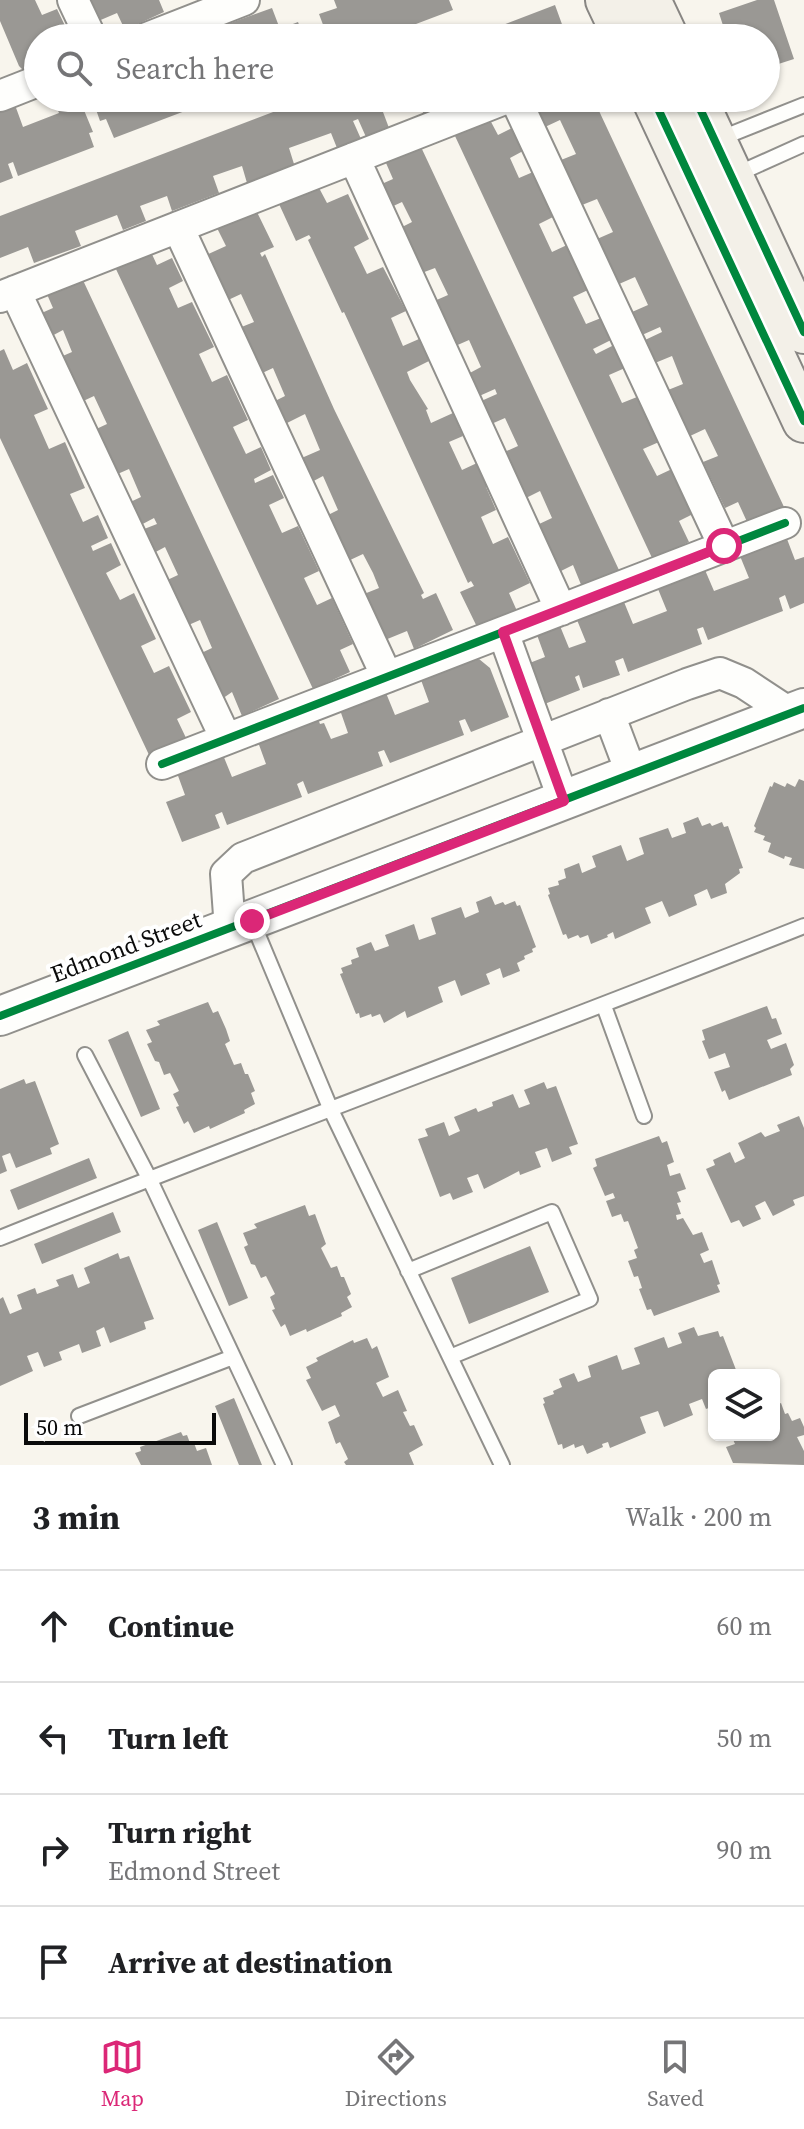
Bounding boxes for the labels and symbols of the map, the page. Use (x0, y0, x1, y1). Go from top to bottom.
route start (706, 528, 742, 564)
street label: Edmond Street (46, 903, 206, 990)
route end (234, 903, 270, 939)
scale bar (24, 1409, 216, 1445)

